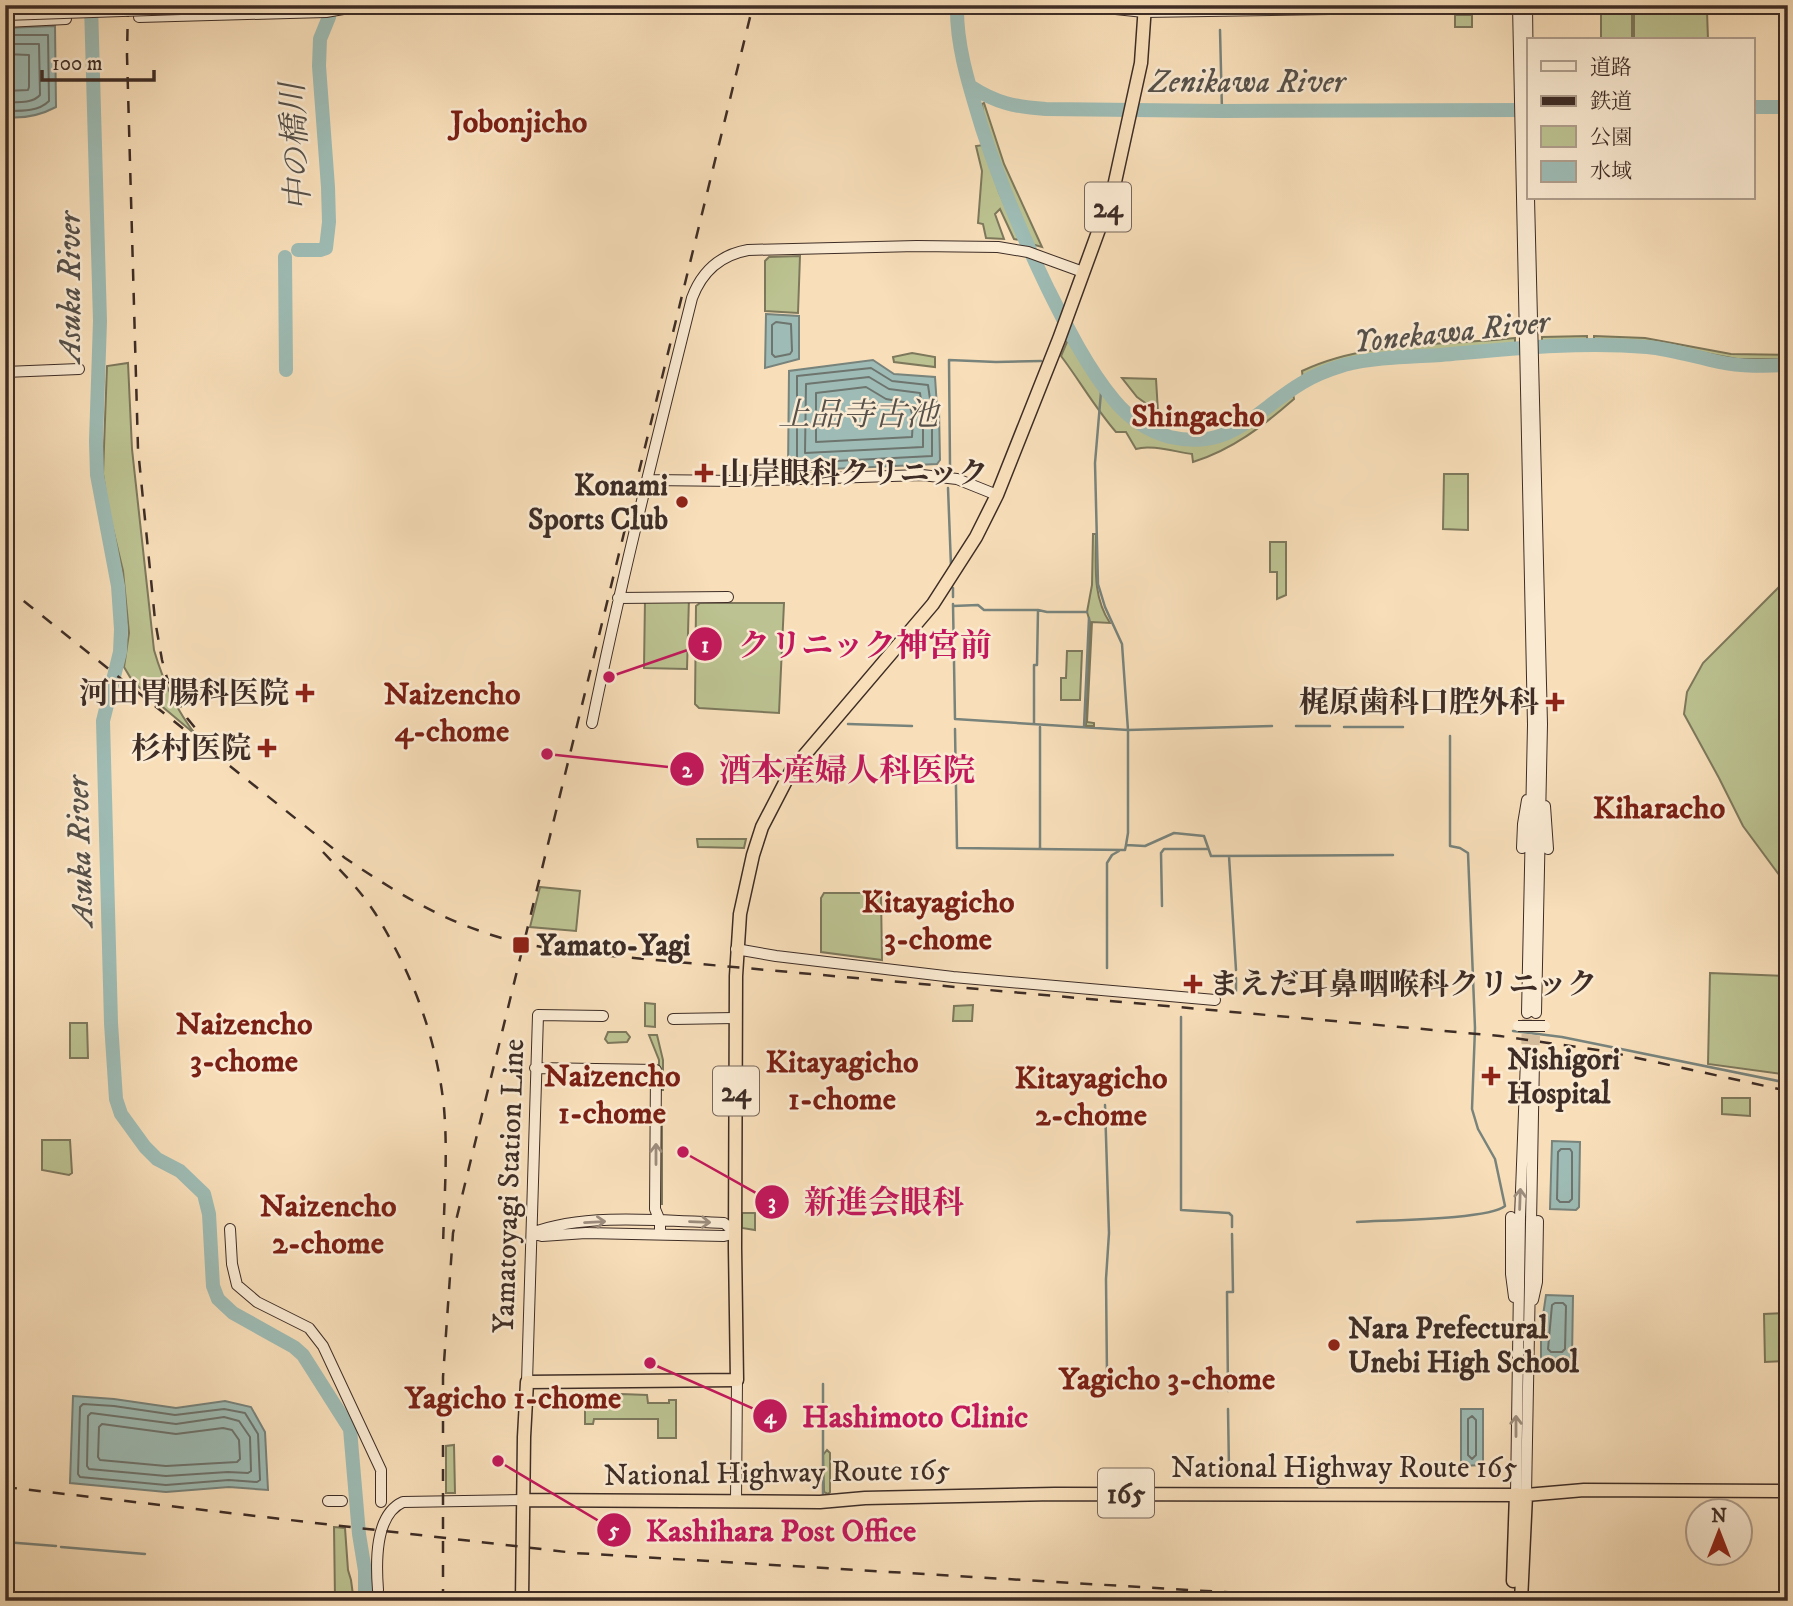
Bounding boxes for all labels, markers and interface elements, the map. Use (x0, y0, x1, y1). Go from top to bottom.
scale bar (42, 38, 154, 82)
legend (1527, 38, 1755, 200)
text: 100 m (52, 51, 103, 77)
text: 道路 (1590, 55, 1632, 81)
water label: Zenikawa River (1147, 63, 1348, 103)
water label: 中の橋川 (274, 79, 320, 212)
text: 鉄道 (1590, 89, 1632, 115)
district label: Jobonjicho (448, 103, 587, 143)
text: 公園 (1590, 125, 1632, 151)
text: 水域 (1590, 159, 1632, 185)
road number: 24 (1085, 182, 1131, 232)
water label: Asuka River (51, 210, 91, 365)
water label: Yonekawa River (1351, 303, 1554, 363)
water label: 上品寺古池 (778, 396, 941, 436)
district label: Shingacho (1131, 397, 1265, 437)
place label: 山岸眼科クリニック (720, 456, 988, 493)
marker: 山岸眼科クリニック (694, 463, 714, 483)
place label: Konami Sports Club (528, 468, 668, 539)
marker: Konami Sports Club (674, 494, 690, 510)
callout: クリニック神宮前 (688, 618, 1007, 671)
text: クリニック神宮前 (738, 627, 992, 667)
text: 1 (701, 633, 709, 659)
district label: Naizencho 4-chome (383, 675, 521, 752)
place label: 河田胃腸科医院 (79, 676, 289, 713)
marker: 河田胃腸科医院 (295, 683, 315, 703)
place label: 梶原歯科口腔外科 (1299, 685, 1539, 722)
marker: 梶原歯科口腔外科 (1545, 692, 1565, 712)
place label: 杉村医院 (131, 731, 251, 768)
marker: 杉村医院 (257, 738, 277, 758)
callout: 酒本産婦人科医院 (670, 743, 989, 796)
text: 酒本産婦人科医院 (719, 752, 975, 792)
text: 2 (682, 758, 693, 784)
water label: Asuka River (58, 773, 104, 929)
district label: Kiharacho (1593, 789, 1725, 829)
district label: Kitayagicho 3-chome (862, 883, 1014, 960)
place label: Yamato-Yagi (536, 928, 691, 965)
marker: Yamato-Yagi (511, 935, 531, 955)
place label: まえだ耳鼻咽喉科クリニック (1209, 967, 1597, 1004)
marker: まえだ耳鼻咽喉科クリニック (1183, 974, 1203, 994)
district label: Naizencho 3-chome (175, 1005, 313, 1082)
street label: Yamatoyagi Station Line (486, 1038, 533, 1334)
place label: Nishigori Hospital (1507, 1042, 1620, 1113)
district label: Kitayagicho 1-chome (766, 1043, 918, 1120)
district label: Naizencho 1-chome (543, 1057, 681, 1134)
district label: Kitayagicho 2-chome (1015, 1059, 1167, 1136)
road number: 24 (713, 1066, 759, 1116)
marker: Nishigori Hospital (1481, 1066, 1501, 1086)
one-way arrow (649, 1142, 663, 1165)
callout: 新進会眼科 (755, 1176, 978, 1229)
text: 新進会眼科 (804, 1184, 964, 1224)
district label: Naizencho 2-chome (259, 1187, 397, 1264)
one-way arrow (1514, 1187, 1527, 1210)
text: 3 (768, 1190, 776, 1216)
one-way arrow (584, 1215, 607, 1228)
one-way arrow (688, 1216, 711, 1229)
place label: Nara Prefectural Unebi High School (1348, 1311, 1580, 1382)
marker: Nara Prefectural Unebi High School (1326, 1337, 1342, 1353)
district label: Yagicho 3-chome (1058, 1360, 1275, 1400)
district label: Yagicho 1-chome (404, 1379, 621, 1419)
callout: Hashimoto Clinic (753, 1390, 1042, 1443)
text: Hashimoto Clinic (802, 1398, 1028, 1438)
text: 4 (764, 1404, 777, 1430)
one-way arrow (1509, 1415, 1523, 1438)
street label: National Highway Route 165 (1171, 1450, 1517, 1487)
street label: National Highway Route 165 (603, 1452, 951, 1495)
road number: 165 (1098, 1468, 1154, 1518)
north arrow (1685, 1498, 1755, 1568)
callout: Kashihara Post Office (596, 1503, 930, 1556)
text: N (1711, 1505, 1727, 1528)
text: Kashihara Post Office (646, 1512, 916, 1552)
text: 5 (608, 1518, 620, 1544)

